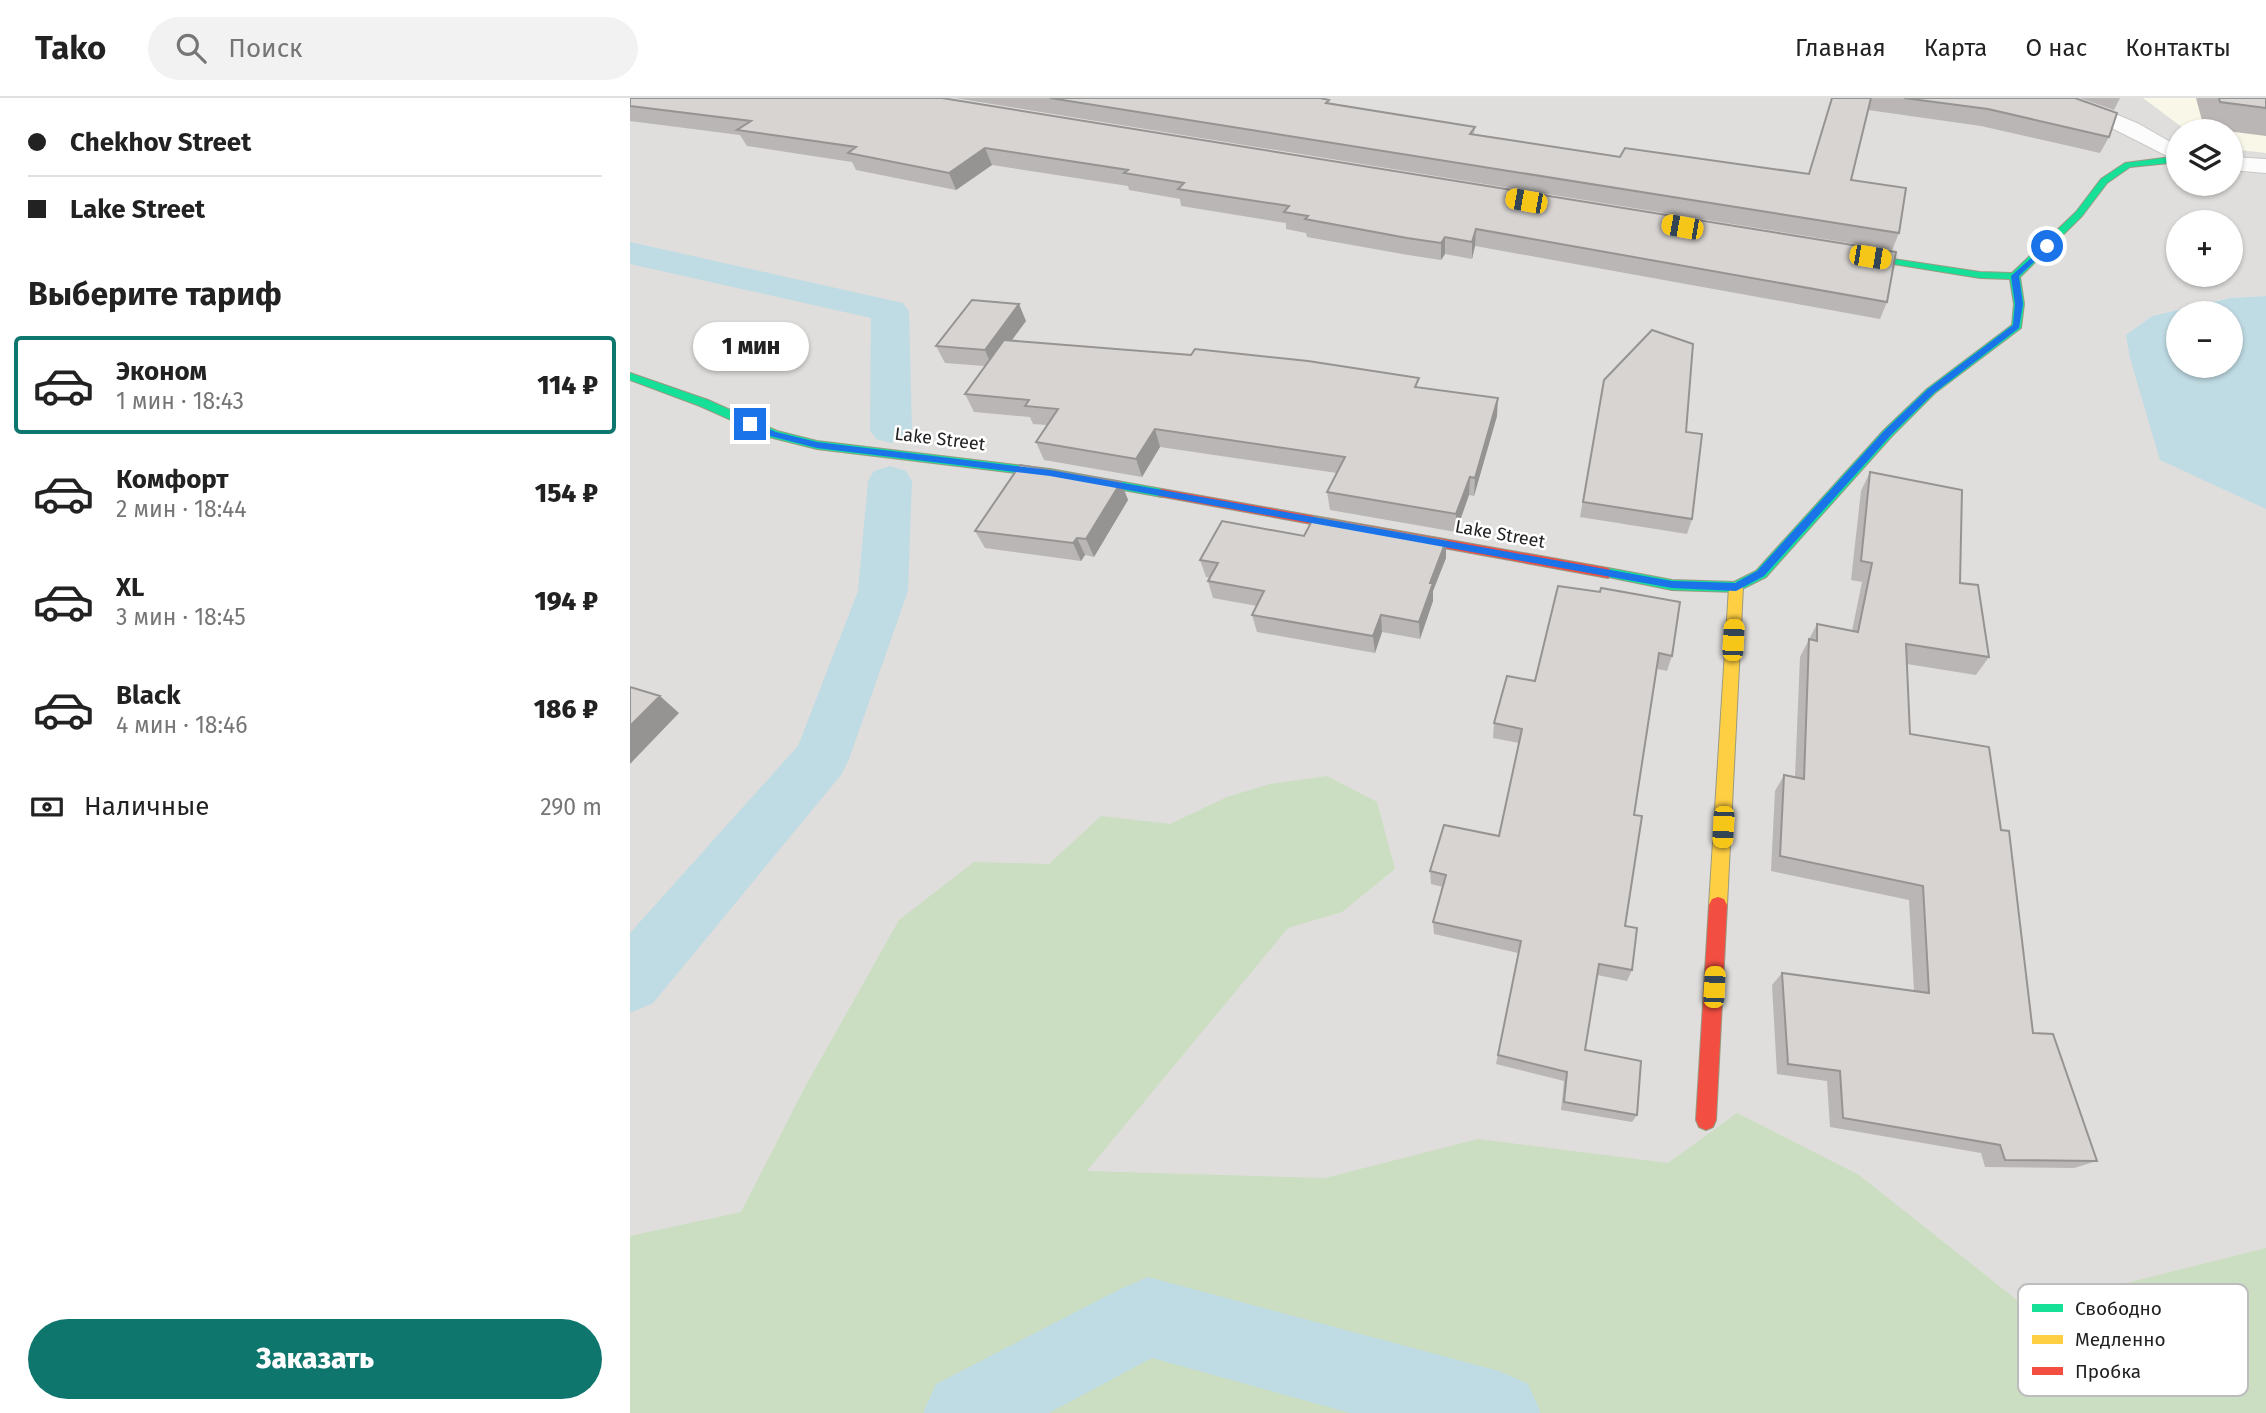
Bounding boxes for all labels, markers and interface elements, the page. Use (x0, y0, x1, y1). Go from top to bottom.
search box (148, 17, 638, 80)
text: Tako (35, 28, 106, 68)
icon: search (172, 29, 210, 67)
text: Поиск (228, 33, 303, 64)
text: Главная (1795, 34, 1886, 62)
text: Карта (1924, 34, 1987, 62)
text: О нас (2025, 34, 2087, 62)
text: Контакты (2125, 34, 2231, 62)
map controls (2166, 119, 2243, 378)
button: layers (2166, 119, 2243, 196)
text: Chekhov Street (70, 127, 251, 158)
car (1504, 187, 1549, 215)
text: Lake Street (70, 194, 205, 225)
button: + (2166, 210, 2243, 287)
car (1660, 213, 1705, 241)
route start (2031, 230, 2063, 262)
car (1848, 243, 1893, 271)
text: Выберите тариф (28, 275, 282, 313)
button: − (2166, 301, 2243, 378)
callout: 1 мин (692, 322, 808, 372)
text: 1 мин (722, 332, 780, 360)
icon: car (32, 354, 95, 417)
text: Эконом (116, 356, 207, 387)
text: 114 ₽ (537, 370, 598, 401)
text: 1 мин · 18:43 (116, 387, 244, 415)
route end (734, 408, 766, 440)
street label: Lake Street (893, 423, 987, 456)
icon: car (32, 462, 95, 525)
text: Комфорт (116, 464, 229, 495)
text: 154 ₽ (535, 478, 598, 509)
text: 2 мин · 18:44 (116, 495, 247, 523)
street label: Lake Street (1453, 515, 1547, 553)
icon: car (32, 570, 95, 633)
text: XL (116, 572, 144, 603)
text: 194 ₽ (534, 586, 598, 617)
text: 3 мин · 18:45 (116, 603, 246, 631)
car (1722, 618, 1745, 662)
icon: car (32, 678, 95, 741)
text: Black (116, 680, 181, 711)
text: 186 ₽ (534, 694, 598, 725)
text: 4 мин · 18:46 (116, 711, 247, 739)
icon: cash (28, 788, 66, 826)
text: Наличные (84, 791, 209, 822)
text: 290 m (540, 793, 602, 821)
car (1712, 805, 1735, 849)
car (1703, 965, 1726, 1009)
legend (2018, 1284, 2248, 1396)
text: Свободно (2075, 1297, 2162, 1320)
button: Заказать (28, 1319, 602, 1399)
text: Медленно (2075, 1328, 2166, 1351)
text: Пробка (2075, 1360, 2141, 1383)

